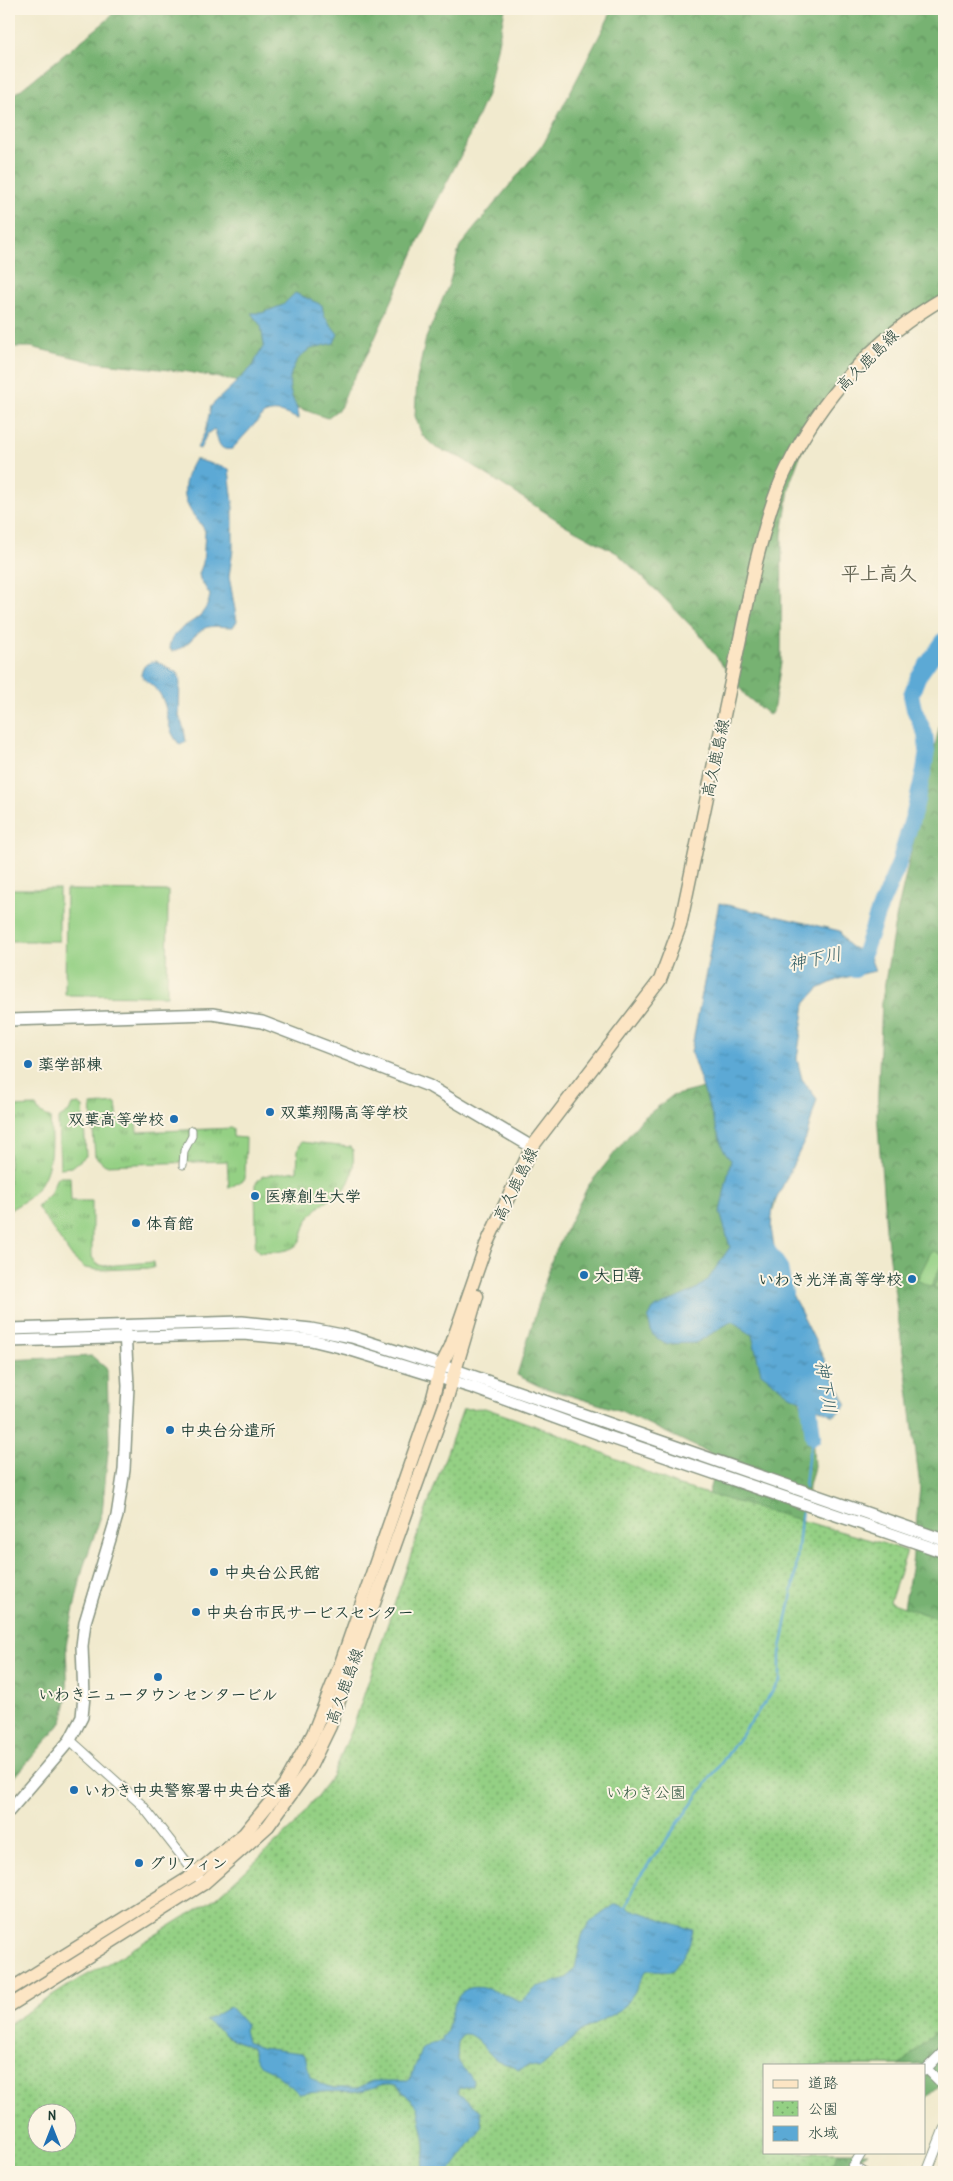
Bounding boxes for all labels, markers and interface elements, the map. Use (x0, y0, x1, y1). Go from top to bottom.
street label: 高久鹿島線 (831, 324, 903, 396)
district label: 平上高久 (841, 560, 917, 586)
street label: 高久鹿島線 (696, 717, 734, 799)
water label: 神下川 (786, 941, 844, 976)
place label: 薬学部棟 (38, 1053, 103, 1075)
marker: 薬学部棟 (22, 1058, 34, 1070)
place label: 双葉翔陽高等学校 (280, 1101, 408, 1123)
marker: 双葉翔陽高等学校 (264, 1106, 276, 1118)
place label: 双葉高等学校 (68, 1108, 164, 1130)
marker: 双葉高等学校 (168, 1113, 180, 1125)
street label: 高久鹿島線 (488, 1143, 542, 1225)
place label: 医療創生大学 (265, 1185, 361, 1207)
marker: 医療創生大学 (249, 1190, 261, 1202)
place label: 体育館 (146, 1212, 194, 1234)
marker: 体育館 (130, 1217, 142, 1229)
place label: 大日尊 (594, 1264, 642, 1286)
place label: いわき光洋高等学校 (758, 1268, 902, 1290)
marker: 大日尊 (578, 1269, 590, 1281)
marker: いわき光洋高等学校 (906, 1273, 918, 1285)
water label: 神下川 (810, 1358, 843, 1416)
place label: 中央台分遣所 (180, 1419, 276, 1441)
marker: 中央台分遣所 (164, 1424, 176, 1436)
place label: 中央台公民館 (224, 1561, 320, 1583)
marker: 中央台公民館 (208, 1566, 220, 1578)
place label: 中央台市民サービスセンター (206, 1601, 414, 1623)
marker: 中央台市民サービスセンター (190, 1606, 202, 1618)
street label: 高久鹿島線 (320, 1645, 368, 1727)
marker: いわきニュータウンセンタービル (152, 1671, 164, 1683)
place label: いわきニュータウンセンタービル (38, 1683, 278, 1705)
place label: いわき中央警察署中央台交番 (84, 1779, 292, 1801)
park label: いわき公園 (606, 1781, 686, 1803)
marker: いわき中央警察署中央台交番 (68, 1784, 80, 1796)
place label: グリフィン (149, 1852, 228, 1874)
marker: グリフィン (133, 1857, 145, 1869)
legend (763, 2064, 926, 2154)
text: 道路 (808, 2072, 838, 2093)
text: 公園 (808, 2098, 838, 2119)
north arrow (28, 2104, 78, 2154)
text: N (48, 2105, 56, 2124)
text: 水域 (808, 2122, 838, 2143)

